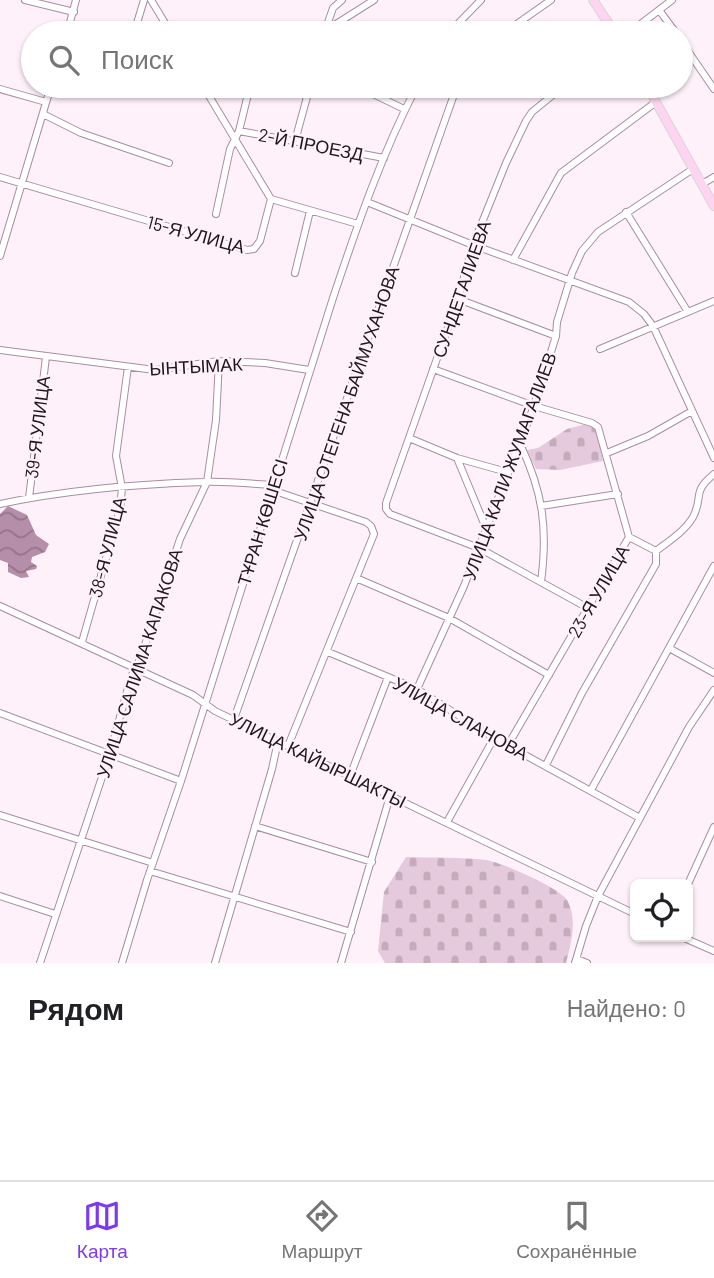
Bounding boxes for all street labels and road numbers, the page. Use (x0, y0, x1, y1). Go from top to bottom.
street label: 2-Й ПРОЕЗД (257, 123, 365, 165)
street label: 15-Я УЛИЦА (145, 210, 247, 258)
street label: СУНДЕТАЛИЕВА (427, 217, 495, 361)
street label: УЛИЦА ОТЕГЕНА БАЙМУХАНОВА (289, 263, 403, 543)
street label: УЛИЦА КАЛИ ЖУМАГАЛИЕВ (457, 349, 561, 583)
street label: ЫНТЫМАК (149, 353, 244, 379)
street label: 39-Я УЛИЦА (20, 374, 54, 480)
street label: ТҰРАН КӨШЕСІ (232, 456, 292, 588)
street label: 38-Я УЛИЦА (84, 494, 130, 600)
street label: 23-Я УЛИЦА (563, 541, 633, 641)
street label: УЛИЦА САЛИМА КАПАКОВА (91, 546, 187, 780)
street label: УЛИЦА СЛАНОВА (390, 672, 532, 764)
street label: УЛИЦА КАЙЫРШАКТЫ (226, 708, 410, 812)

